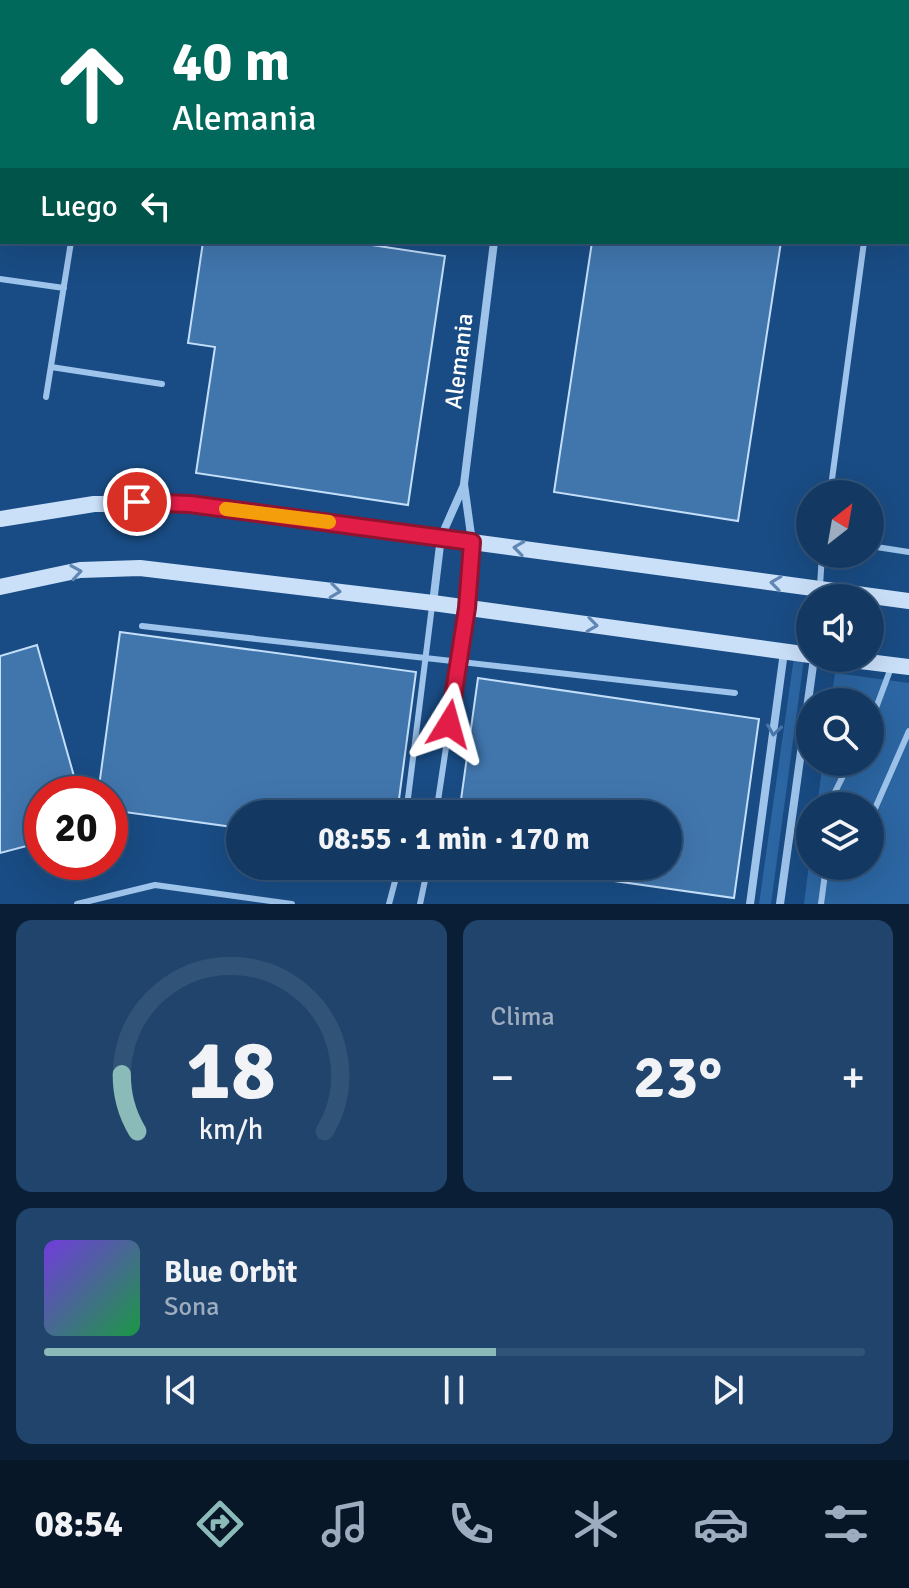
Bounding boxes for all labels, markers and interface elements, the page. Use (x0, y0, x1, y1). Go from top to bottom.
text: 40 m (172, 27, 290, 96)
icon: ahead (40, 32, 144, 136)
text: Alemania (172, 96, 316, 141)
icon: left (134, 184, 178, 228)
text: Luego (40, 188, 118, 225)
street label: Alemania (438, 311, 480, 411)
pin (103, 468, 171, 536)
icon: arrive (115, 480, 159, 524)
north arrow (796, 480, 884, 568)
map controls (796, 480, 884, 880)
one-way arrow (512, 540, 525, 557)
one-way arrow (70, 564, 83, 581)
one-way arrow (769, 575, 783, 592)
one-way arrow (329, 582, 342, 599)
button: sound (796, 584, 884, 672)
one-way arrow (586, 616, 599, 633)
position arrow (407, 682, 491, 766)
button: search (796, 688, 884, 776)
one-way arrow (765, 723, 782, 736)
speed limit sign: 20 (24, 776, 128, 880)
button: layers (796, 792, 884, 880)
text: 08:55 · 1 min · 170 m (318, 821, 590, 858)
text: Clima (491, 1001, 555, 1033)
text: 18 (186, 1020, 276, 1122)
text: 23° (633, 1041, 722, 1115)
text: − (491, 1051, 514, 1105)
text: + (841, 1051, 865, 1105)
text: km/h (199, 1112, 264, 1147)
text: Blue Orbit (164, 1254, 297, 1291)
text: Sona (164, 1291, 219, 1323)
icon: previous (159, 1368, 203, 1412)
icon: pause (432, 1368, 476, 1412)
icon: next (706, 1368, 750, 1412)
icon: directions (192, 1496, 248, 1552)
icon: music (317, 1496, 373, 1552)
icon: phone (443, 1496, 499, 1552)
icon: climate (568, 1496, 624, 1552)
icon: car (693, 1496, 749, 1552)
icon: filters (818, 1496, 874, 1552)
text: 08:54 (35, 1502, 123, 1547)

